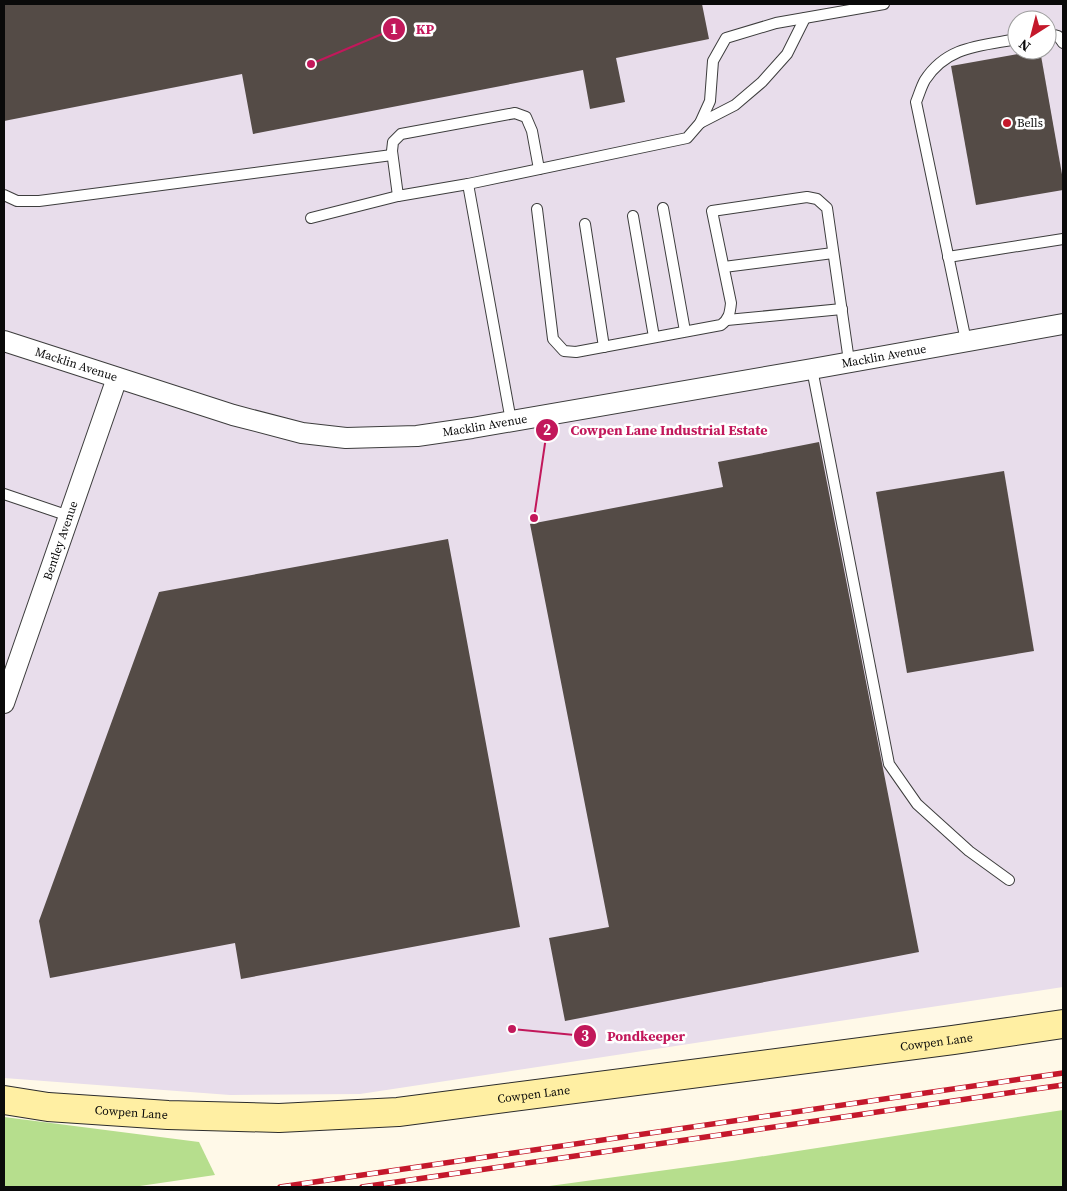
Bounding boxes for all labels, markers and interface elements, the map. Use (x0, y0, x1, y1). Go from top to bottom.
north arrow (1007, 10, 1057, 60)
callout: KP (381, 14, 444, 43)
text: 1 (390, 18, 398, 39)
text: KP (416, 19, 435, 39)
text: N (1014, 34, 1034, 57)
place label: Bells (1017, 115, 1043, 131)
marker: Bells (1001, 117, 1013, 129)
street label: Macklin Avenue (840, 341, 927, 372)
street label: Macklin Avenue (33, 344, 120, 385)
street label: Macklin Avenue (441, 411, 529, 440)
callout: Cowpen Lane Industrial Estate (535, 415, 777, 444)
text: 2 (543, 419, 551, 440)
text: Cowpen Lane Industrial Estate (570, 420, 768, 440)
street label: Bentley Avenue (39, 499, 82, 582)
callout: Pondkeeper (572, 1022, 695, 1051)
text: 3 (581, 1025, 589, 1046)
text: Pondkeeper (607, 1026, 686, 1046)
street label: Cowpen Lane (899, 1029, 974, 1055)
street label: Cowpen Lane (497, 1082, 571, 1107)
street label: Cowpen Lane (94, 1102, 168, 1123)

